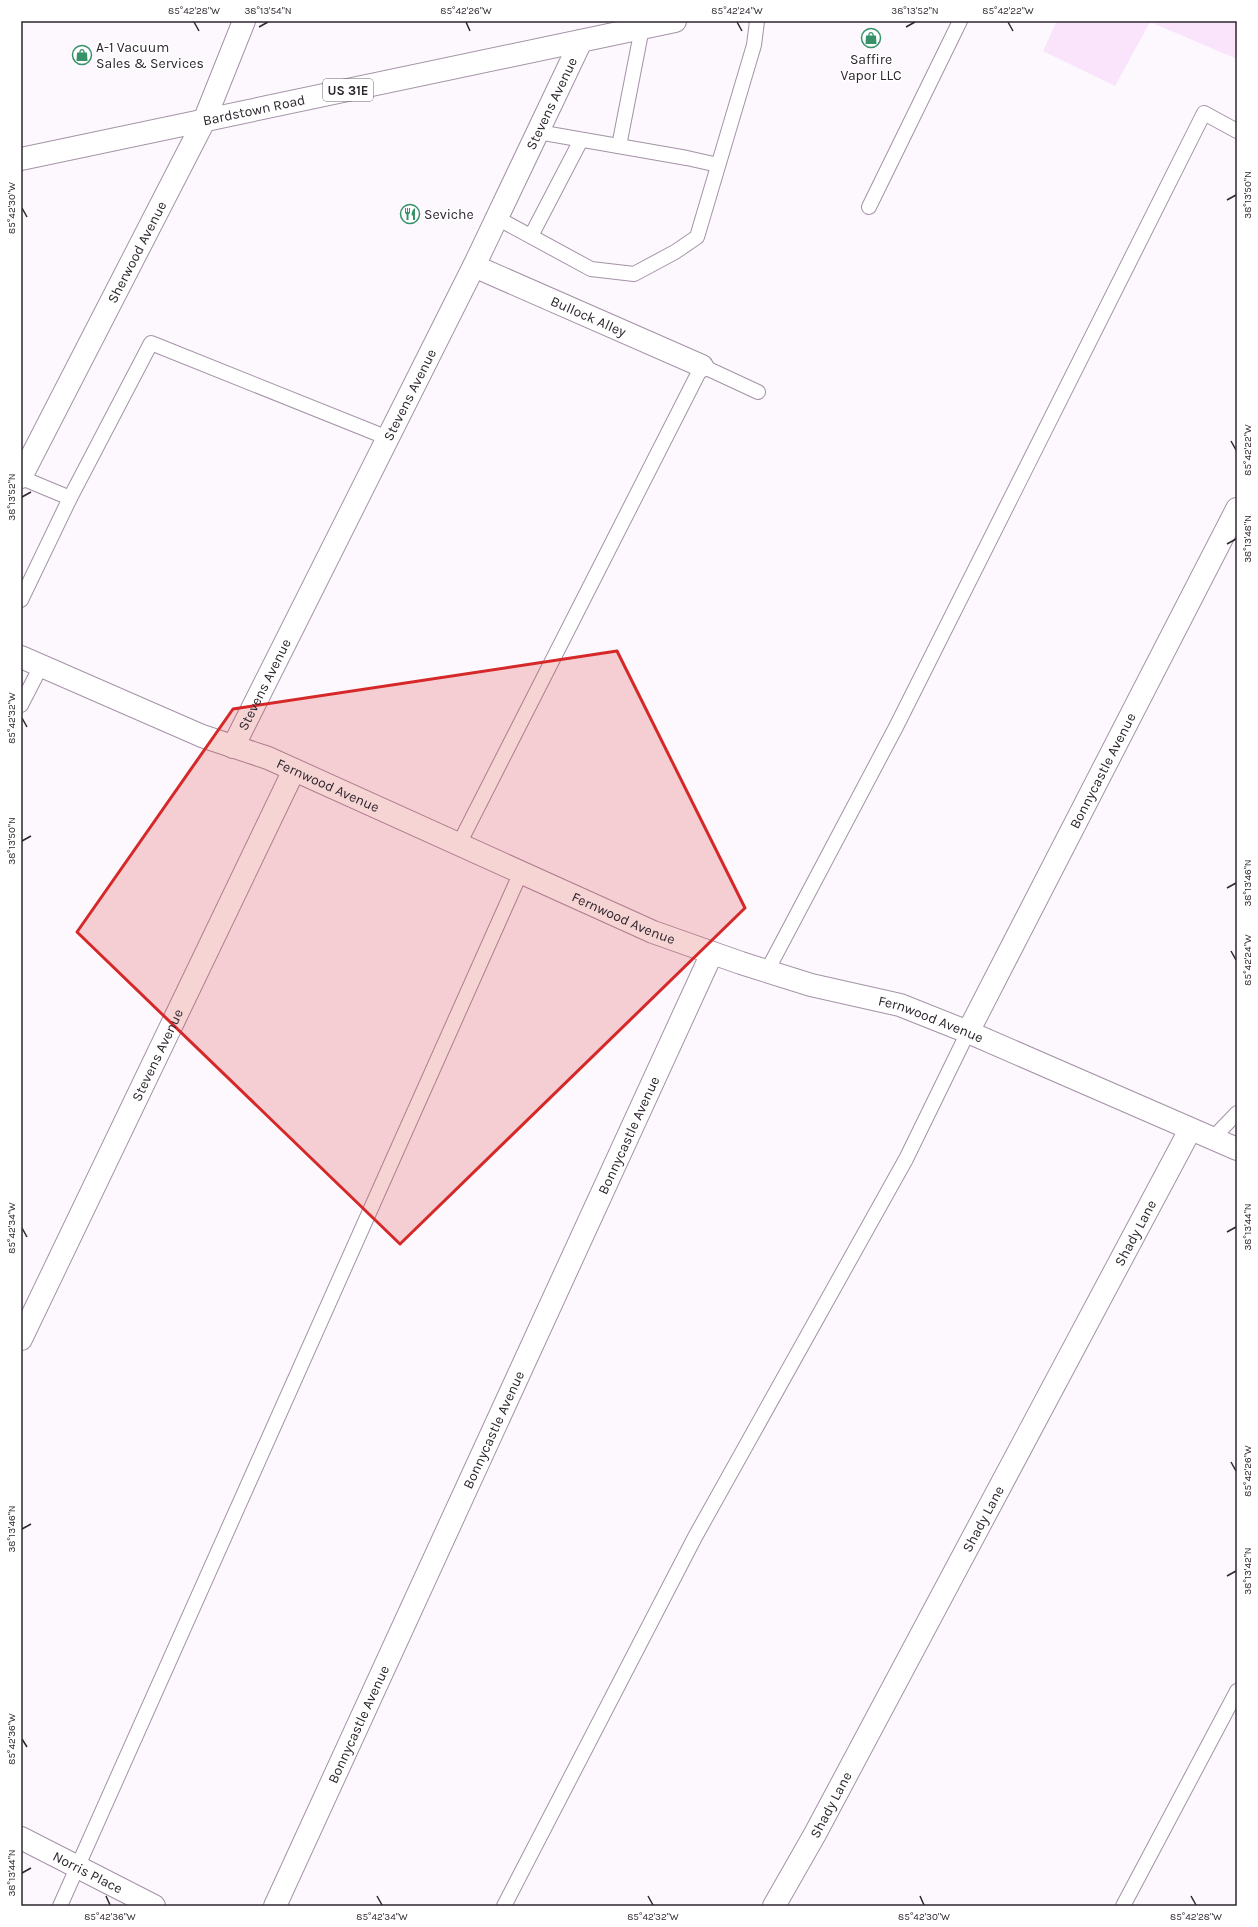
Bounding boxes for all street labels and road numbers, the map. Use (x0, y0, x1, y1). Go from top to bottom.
street label: Stevens Avenue (523, 55, 581, 153)
road number: US 31E (323, 79, 373, 101)
street label: Bardstown Road (201, 91, 307, 129)
street label: Sherwood Avenue (104, 198, 170, 306)
street label: Bullock Alley (548, 293, 629, 341)
street label: Stevens Avenue (380, 346, 440, 444)
street label: Stevens Avenue (235, 636, 295, 733)
street label: Bonnycastle Avenue (1066, 710, 1140, 832)
street label: Fernwood Avenue (274, 755, 382, 816)
street label: Fernwood Avenue (569, 888, 677, 948)
street label: Fernwood Avenue (877, 992, 986, 1047)
street label: Stevens Avenue (128, 1006, 187, 1104)
street label: Bonnycastle Avenue (595, 1074, 663, 1197)
street label: Shady Lane (1111, 1197, 1160, 1269)
street label: Bonnycastle Avenue (459, 1368, 528, 1492)
street label: Shady Lane (959, 1483, 1008, 1555)
street label: Bonnycastle Avenue (324, 1663, 393, 1786)
street label: Shady Lane (806, 1769, 856, 1841)
street label: Norris Place (50, 1848, 125, 1897)

